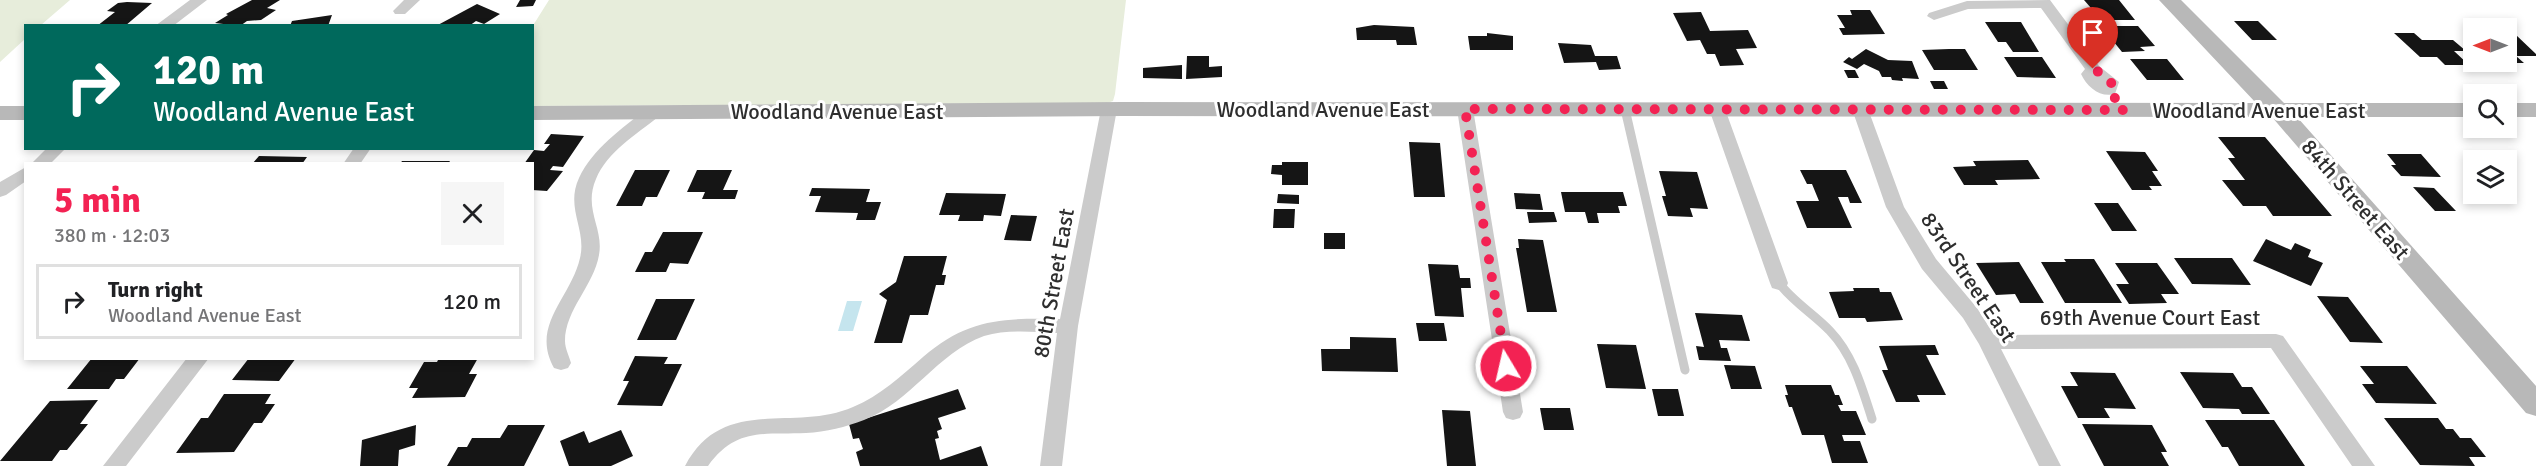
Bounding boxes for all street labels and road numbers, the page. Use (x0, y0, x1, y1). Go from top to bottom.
street label: Woodland Avenue East (1217, 96, 1430, 123)
street label: Woodland Avenue East (2153, 97, 2366, 124)
street label: Woodland Avenue East (731, 98, 944, 125)
street label: 84th Street East (2296, 133, 2416, 265)
street label: 80th Street East (1027, 206, 1080, 360)
street label: 83rd Street East (1915, 207, 2022, 348)
street label: 69th Avenue Court East (2040, 304, 2260, 331)

